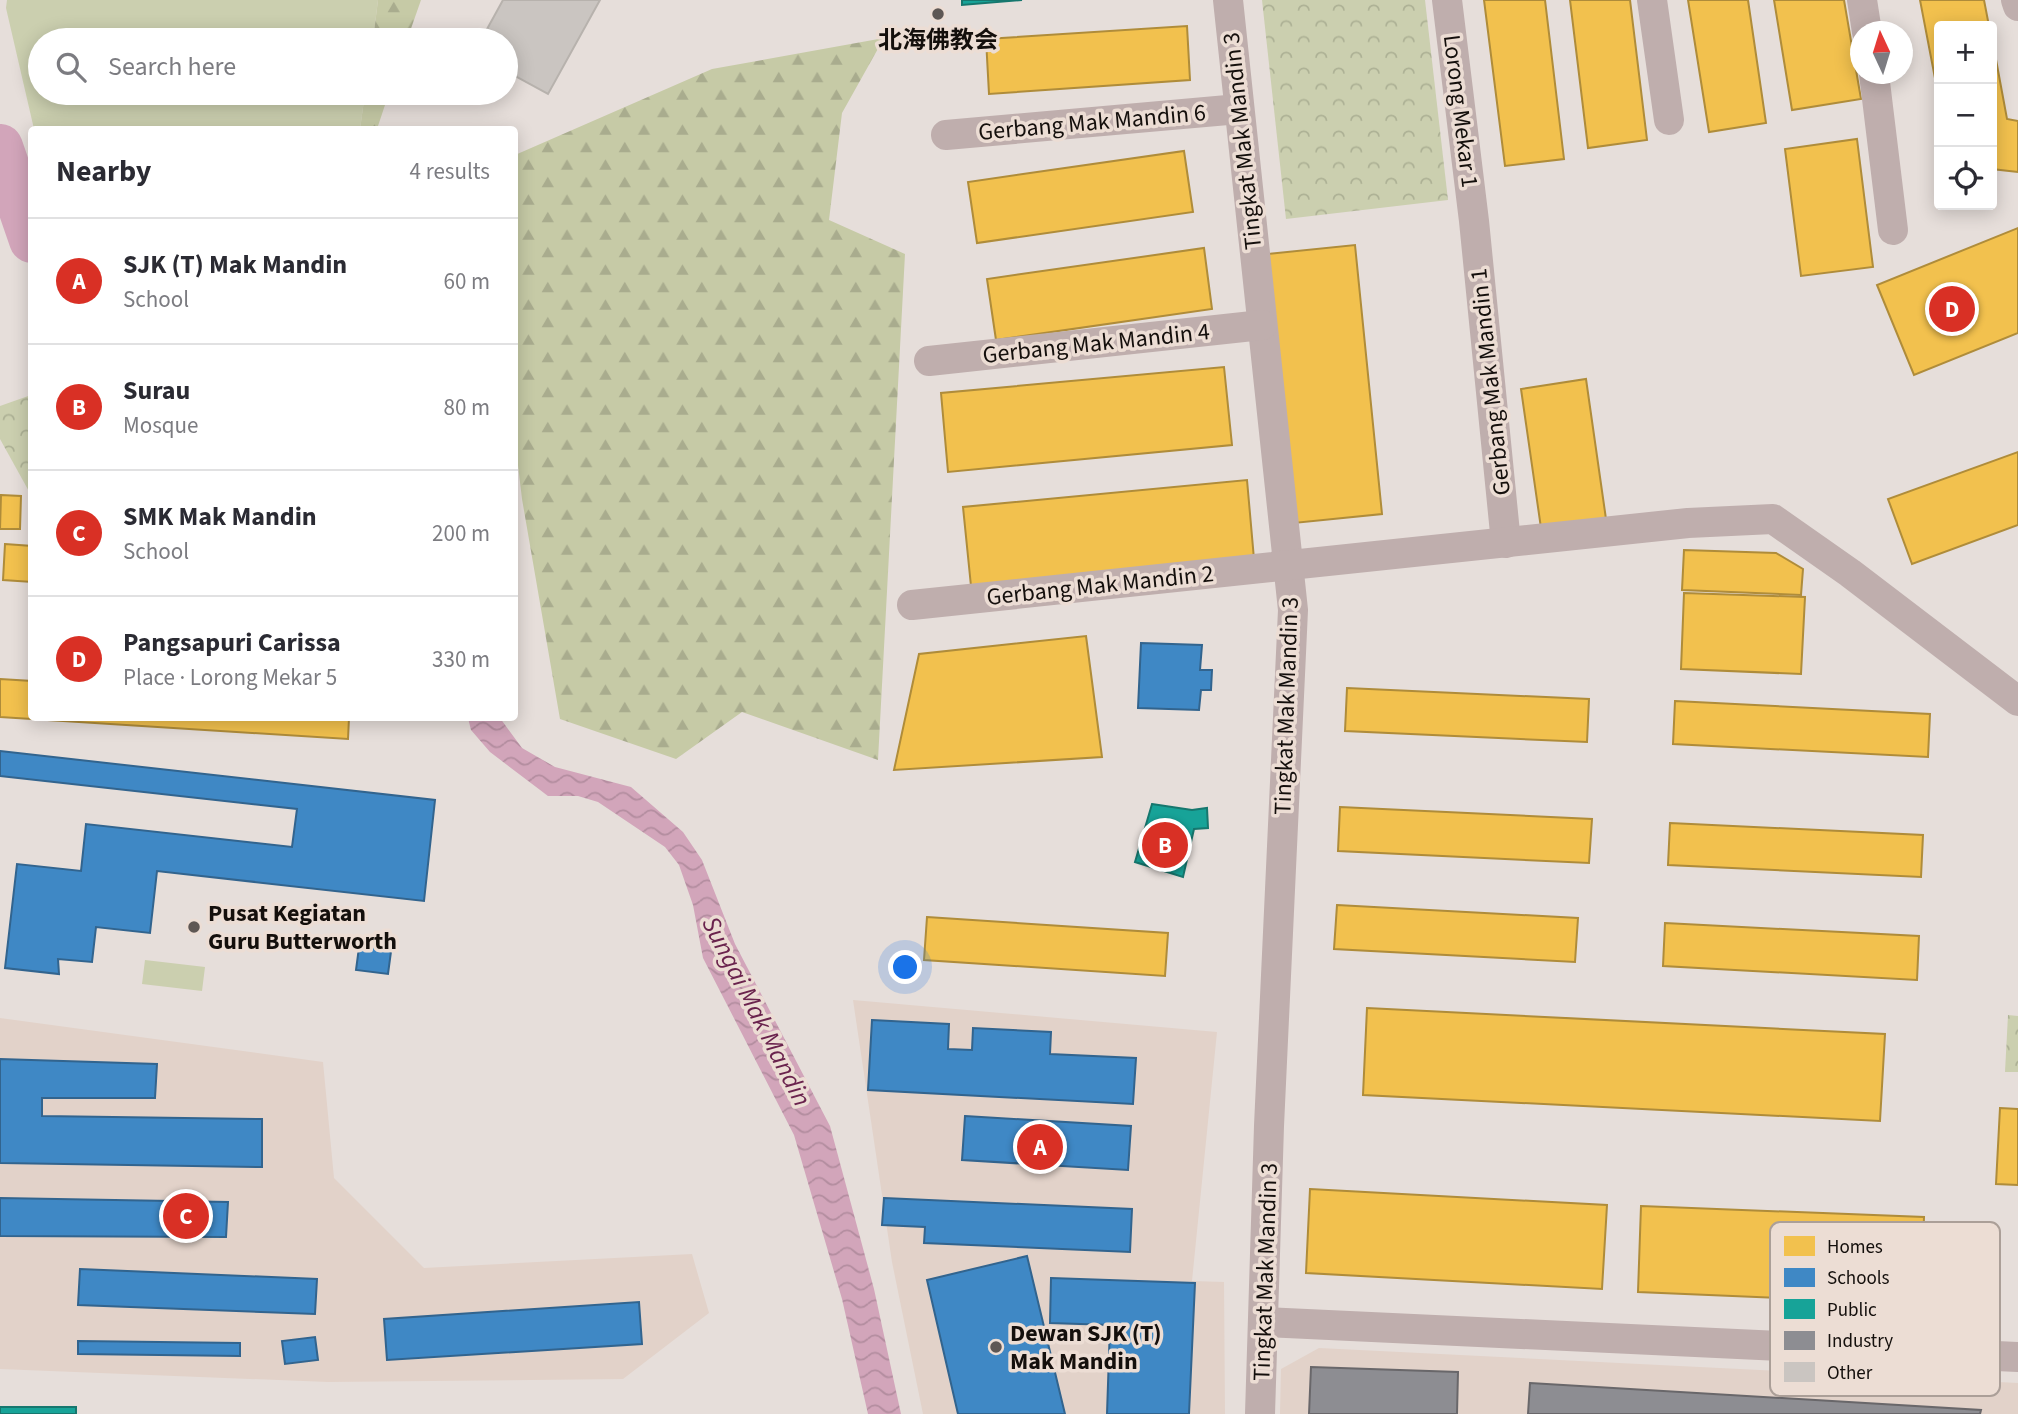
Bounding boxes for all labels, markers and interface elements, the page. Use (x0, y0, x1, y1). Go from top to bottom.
marker: 北海佛教会 (930, 6, 946, 22)
north arrow (1850, 21, 1913, 84)
map controls (1934, 21, 1997, 210)
button: + (1934, 21, 1997, 84)
place label: 北海佛教会 (878, 23, 998, 58)
search box (28, 28, 518, 105)
street label: Tingkat Mak Mandin 3 (1214, 31, 1271, 251)
street label: Lorong Mekar 1 (1434, 33, 1487, 189)
icon: search (52, 48, 90, 86)
text: Search here (108, 48, 236, 85)
button: − (1934, 84, 1997, 147)
street label: Gerbang Mak Mandin 6 (977, 95, 1207, 150)
button: locate (1934, 147, 1997, 210)
text: Nearby (56, 150, 151, 193)
text: 4 results (410, 155, 490, 188)
text: SJK (T) Mak Mandin (123, 246, 347, 283)
text: A (72, 265, 86, 298)
text: 60 m (443, 265, 490, 298)
street label: Gerbang Mak Mandin 1 (1461, 267, 1520, 497)
text: School (123, 283, 189, 316)
pin: D (1929, 283, 1975, 335)
street label: Gerbang Mak Mandin 4 (981, 314, 1211, 373)
text: Surau (123, 372, 190, 409)
text: B (72, 391, 86, 424)
text: 80 m (443, 391, 490, 424)
text: Mosque (123, 409, 198, 442)
text: SMK Mak Mandin (123, 498, 317, 535)
text: C (72, 517, 86, 550)
text: 200 m (432, 517, 490, 550)
text: School (123, 535, 189, 568)
street label: Gerbang Mak Mandin 2 (985, 556, 1215, 615)
street label: Tingkat Mak Mandin 3 (1265, 596, 1308, 816)
text: Pangsapuri Carissa (123, 624, 341, 661)
text: D (72, 643, 86, 676)
text: 330 m (432, 643, 490, 676)
text: Place · Lorong Mekar 5 (123, 661, 337, 694)
pin: B (1142, 819, 1188, 871)
place label: Pusat Kegiatan Guru Butterworth (208, 896, 397, 959)
water label: Sungai Mak Mandin (693, 910, 820, 1113)
marker: Pusat Kegiatan Guru Butterworth (186, 919, 202, 935)
your location (888, 950, 922, 984)
pin: A (1017, 1121, 1063, 1173)
street label: Tingkat Mak Mandin 3 (1244, 1162, 1287, 1382)
pin: C (163, 1190, 209, 1242)
legend (1770, 1222, 2000, 1396)
text: Homes (1827, 1234, 1883, 1261)
text: Schools (1827, 1265, 1890, 1292)
text: Public (1827, 1297, 1877, 1324)
place label: Dewan SJK (T) Mak Mandin (1010, 1316, 1162, 1379)
text: Industry (1827, 1328, 1893, 1355)
marker: Dewan SJK (T) Mak Mandin (988, 1339, 1004, 1355)
text: Other (1827, 1360, 1873, 1387)

